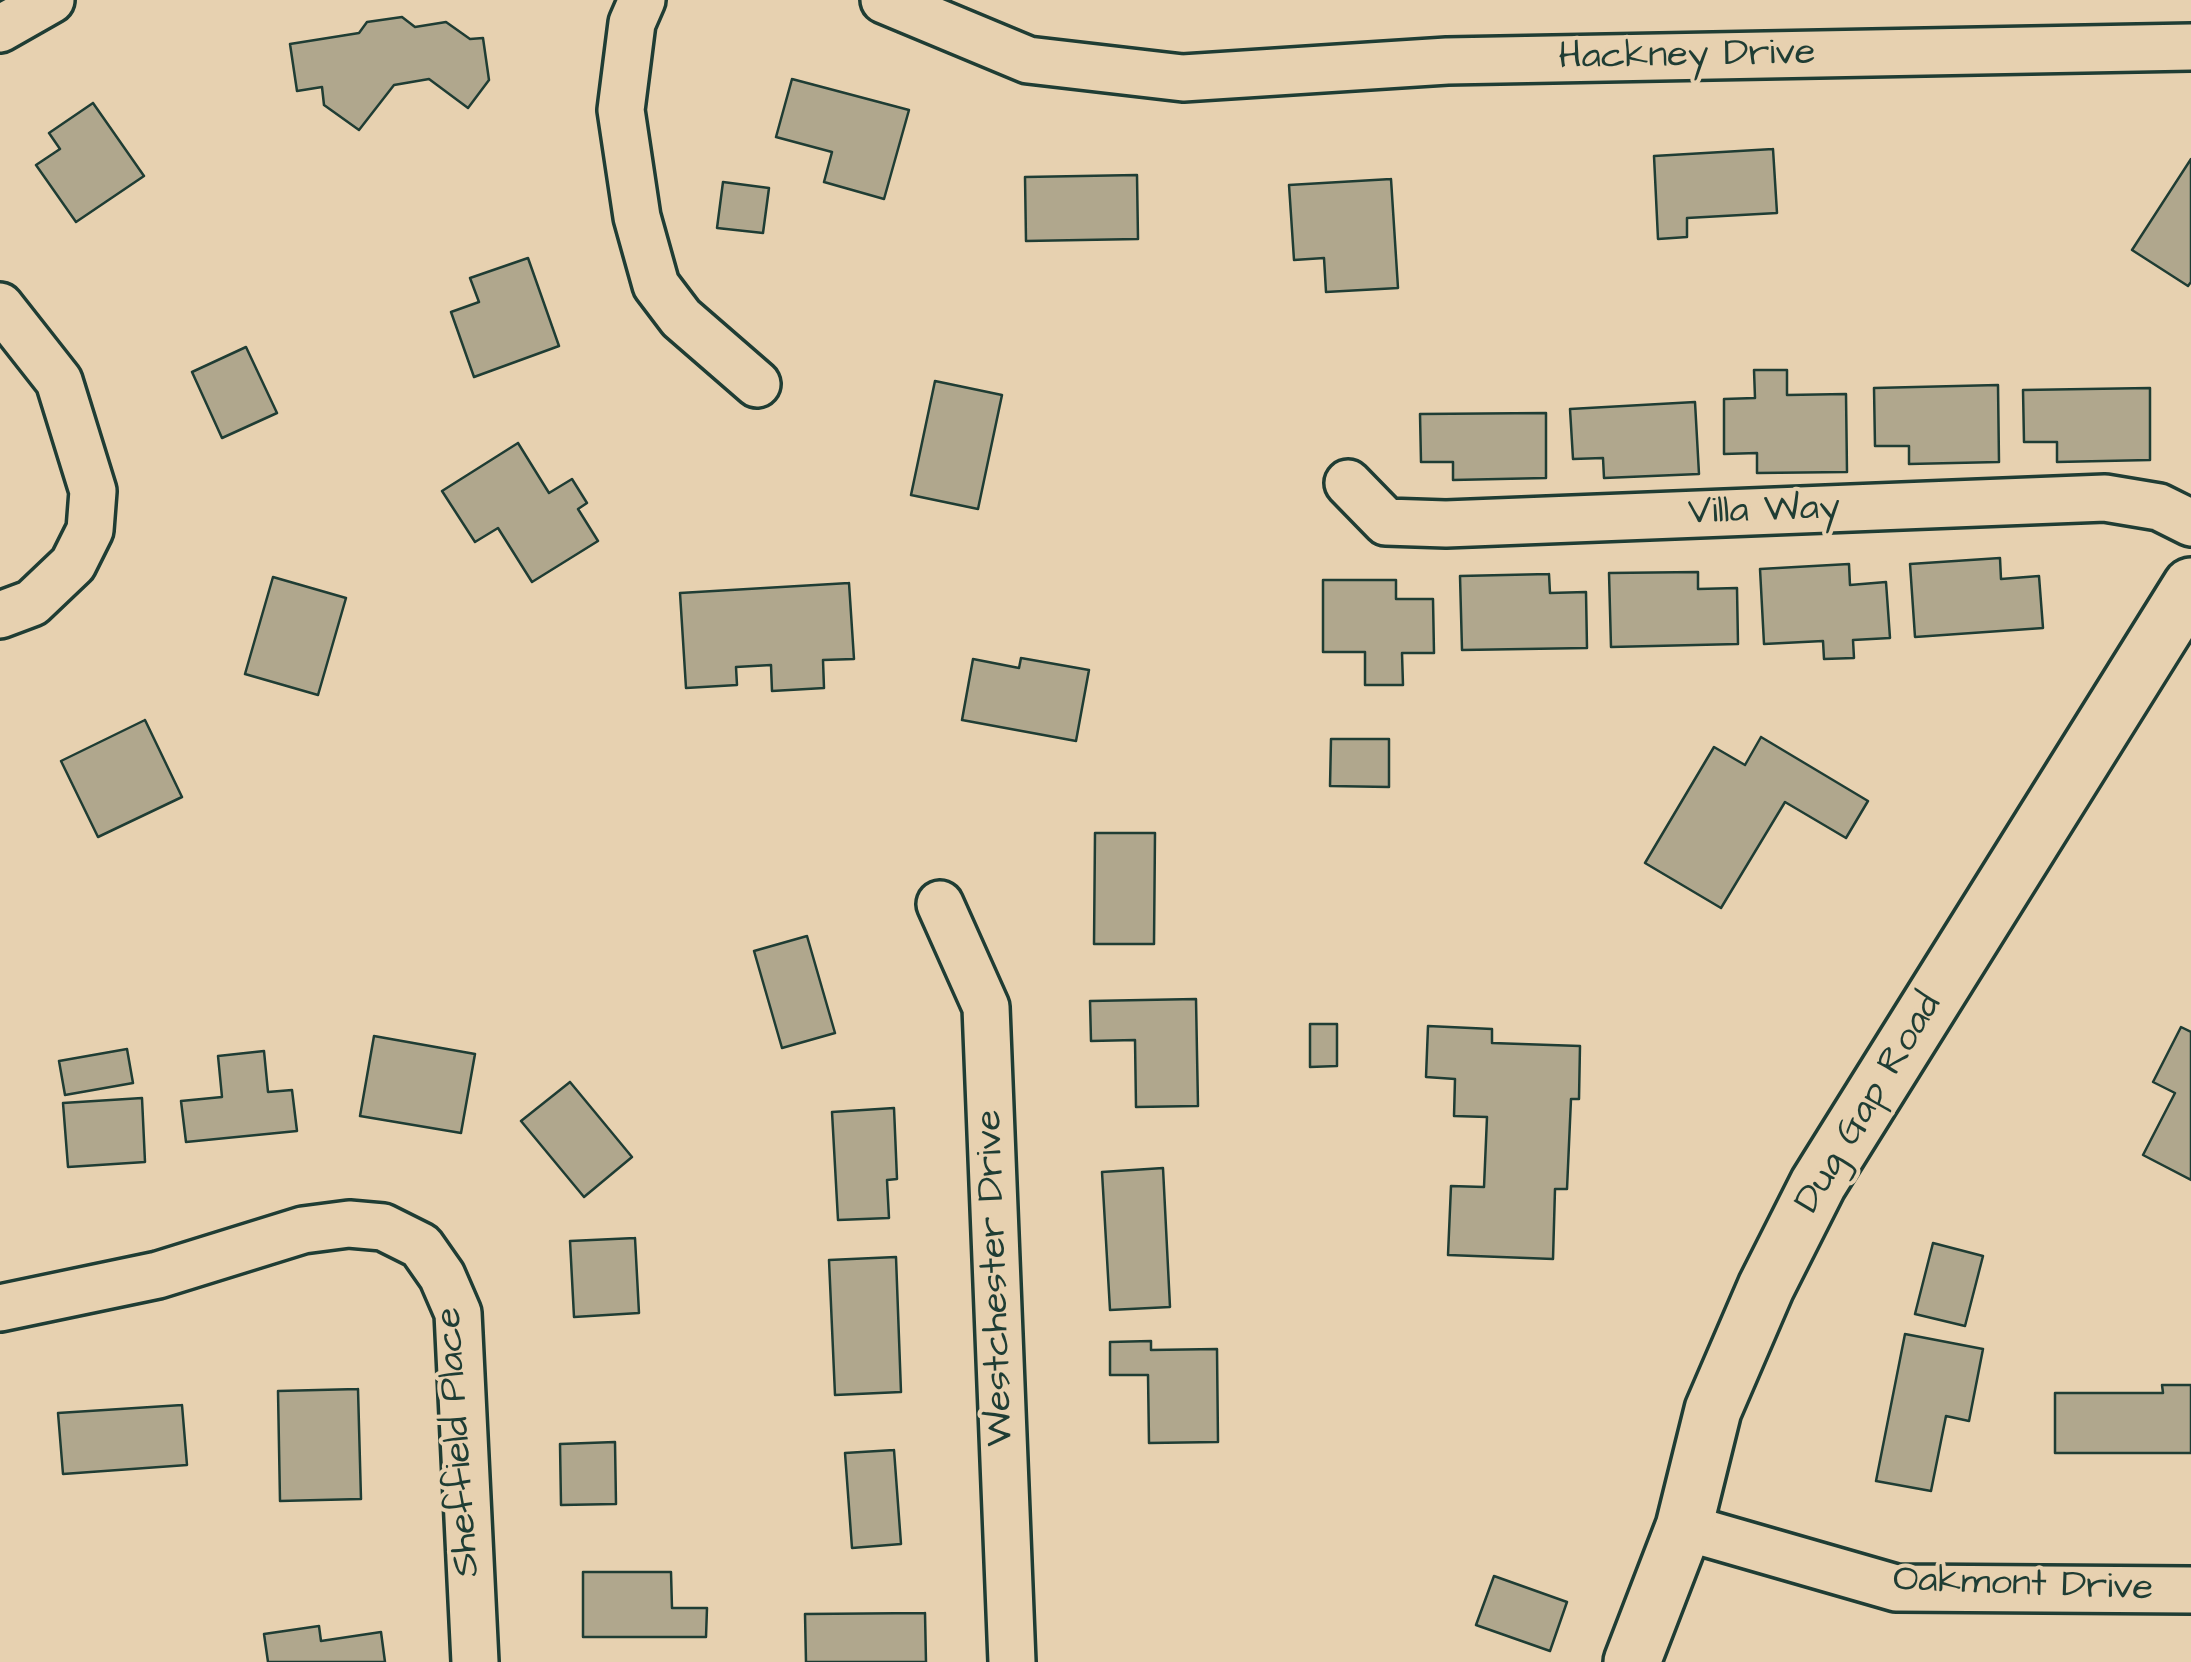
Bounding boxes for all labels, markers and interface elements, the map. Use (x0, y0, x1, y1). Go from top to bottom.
street label: Hackney Drive (1558, 32, 1816, 82)
street label: Villa Way (1687, 487, 1841, 537)
street label: Dug Gap Road (1787, 986, 1953, 1222)
street label: Westchester Drive (968, 1109, 1026, 1447)
street label: Sheffield Place (428, 1306, 492, 1578)
street label: Oakmont Drive (1892, 1559, 2154, 1613)

